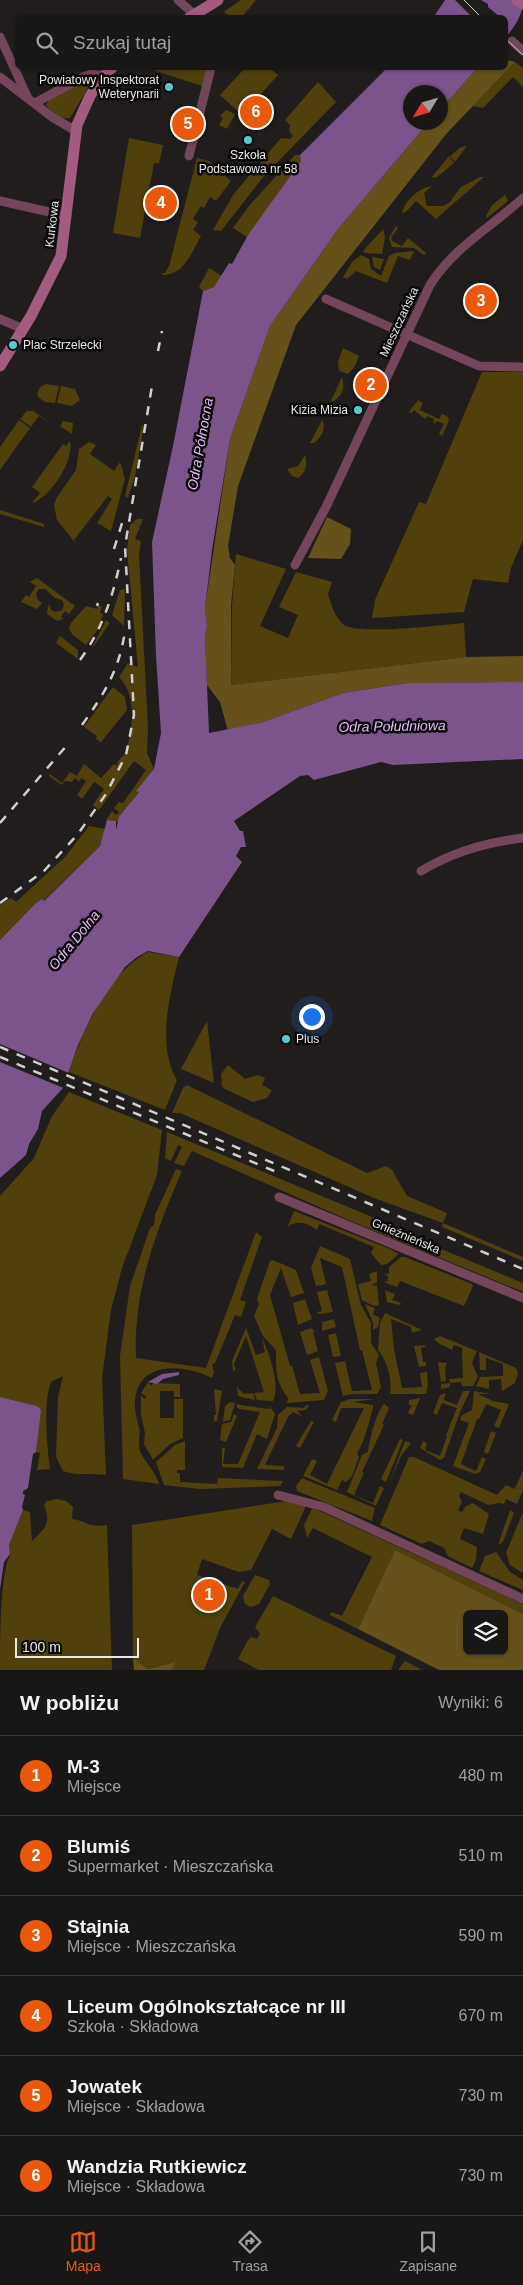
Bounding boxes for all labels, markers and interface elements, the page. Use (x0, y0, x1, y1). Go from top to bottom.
search box (15, 15, 508, 70)
icon: search (33, 29, 61, 57)
text: Szukaj tutaj (73, 32, 171, 53)
place label: Powiatowy Inspektorat Weterynarii (39, 73, 160, 101)
marker: Powiatowy Inspektorat Weterynarii (163, 81, 175, 93)
north arrow (403, 85, 448, 130)
pin: 6 (240, 93, 272, 131)
pin: 5 (172, 105, 204, 143)
marker: Szkoła Podstawowa nr 58 (242, 134, 254, 146)
place label: Szkoła Podstawowa nr 58 (199, 148, 298, 176)
pin: 4 (145, 184, 177, 222)
street label: Kurkowa (42, 200, 62, 248)
pin: 3 (465, 282, 497, 320)
street label: Mieszczańska (377, 285, 421, 359)
place label: Plac Strzelecki (23, 338, 102, 352)
marker: Plac Strzelecki (7, 339, 19, 351)
pin: 2 (355, 366, 387, 404)
water label: Odra Północna (184, 396, 216, 491)
place label: Kizia Mizia (291, 403, 348, 417)
marker: Kizia Mizia (352, 404, 364, 416)
water label: Odra Południowa (338, 717, 446, 735)
water label: Odra Dolna (45, 907, 103, 973)
your location (299, 1004, 325, 1030)
place label: Plus (296, 1032, 319, 1046)
marker: Plus (280, 1033, 292, 1045)
street label: Gnieźnieńska (370, 1215, 442, 1257)
pin: 1 (193, 1576, 225, 1614)
map controls (463, 1610, 508, 1655)
button: layers (463, 1610, 508, 1655)
scale bar (15, 1635, 139, 1658)
text: 100 m (22, 1639, 61, 1655)
text: W pobliżu (20, 1691, 119, 1714)
text: Wyniki: 6 (438, 1694, 503, 1711)
text: M-3 (67, 1756, 100, 1777)
text: 1 (32, 1767, 40, 1784)
text: 480 m (459, 1767, 503, 1784)
text: Miejsce (67, 1778, 121, 1795)
text: Blumiś (67, 1836, 130, 1857)
text: 2 (32, 1847, 40, 1864)
text: 510 m (459, 1847, 503, 1864)
text: Supermarket · Mieszczańska (67, 1858, 273, 1875)
text: Stajnia (67, 1916, 129, 1937)
text: 3 (32, 1927, 40, 1944)
text: 590 m (459, 1927, 503, 1944)
text: Miejsce · Mieszczańska (67, 1938, 236, 1955)
text: Liceum Ogólnokształcące nr III (67, 1996, 346, 2017)
text: 4 (32, 2007, 40, 2024)
text: 670 m (459, 2007, 503, 2024)
text: Szkoła · Składowa (67, 2018, 199, 2035)
text: Jowatek (67, 2076, 142, 2097)
text: 5 (32, 2087, 40, 2104)
text: 730 m (459, 2087, 503, 2104)
text: Miejsce · Składowa (67, 2098, 205, 2115)
text: Wandzia Rutkiewicz (67, 2156, 247, 2177)
text: 6 (32, 2167, 40, 2184)
text: 730 m (459, 2167, 503, 2184)
text: Miejsce · Składowa (67, 2178, 205, 2195)
tab: Mapa (66, 2228, 101, 2274)
tab: Trasa (233, 2228, 268, 2274)
tab: Zapisane (400, 2228, 457, 2274)

